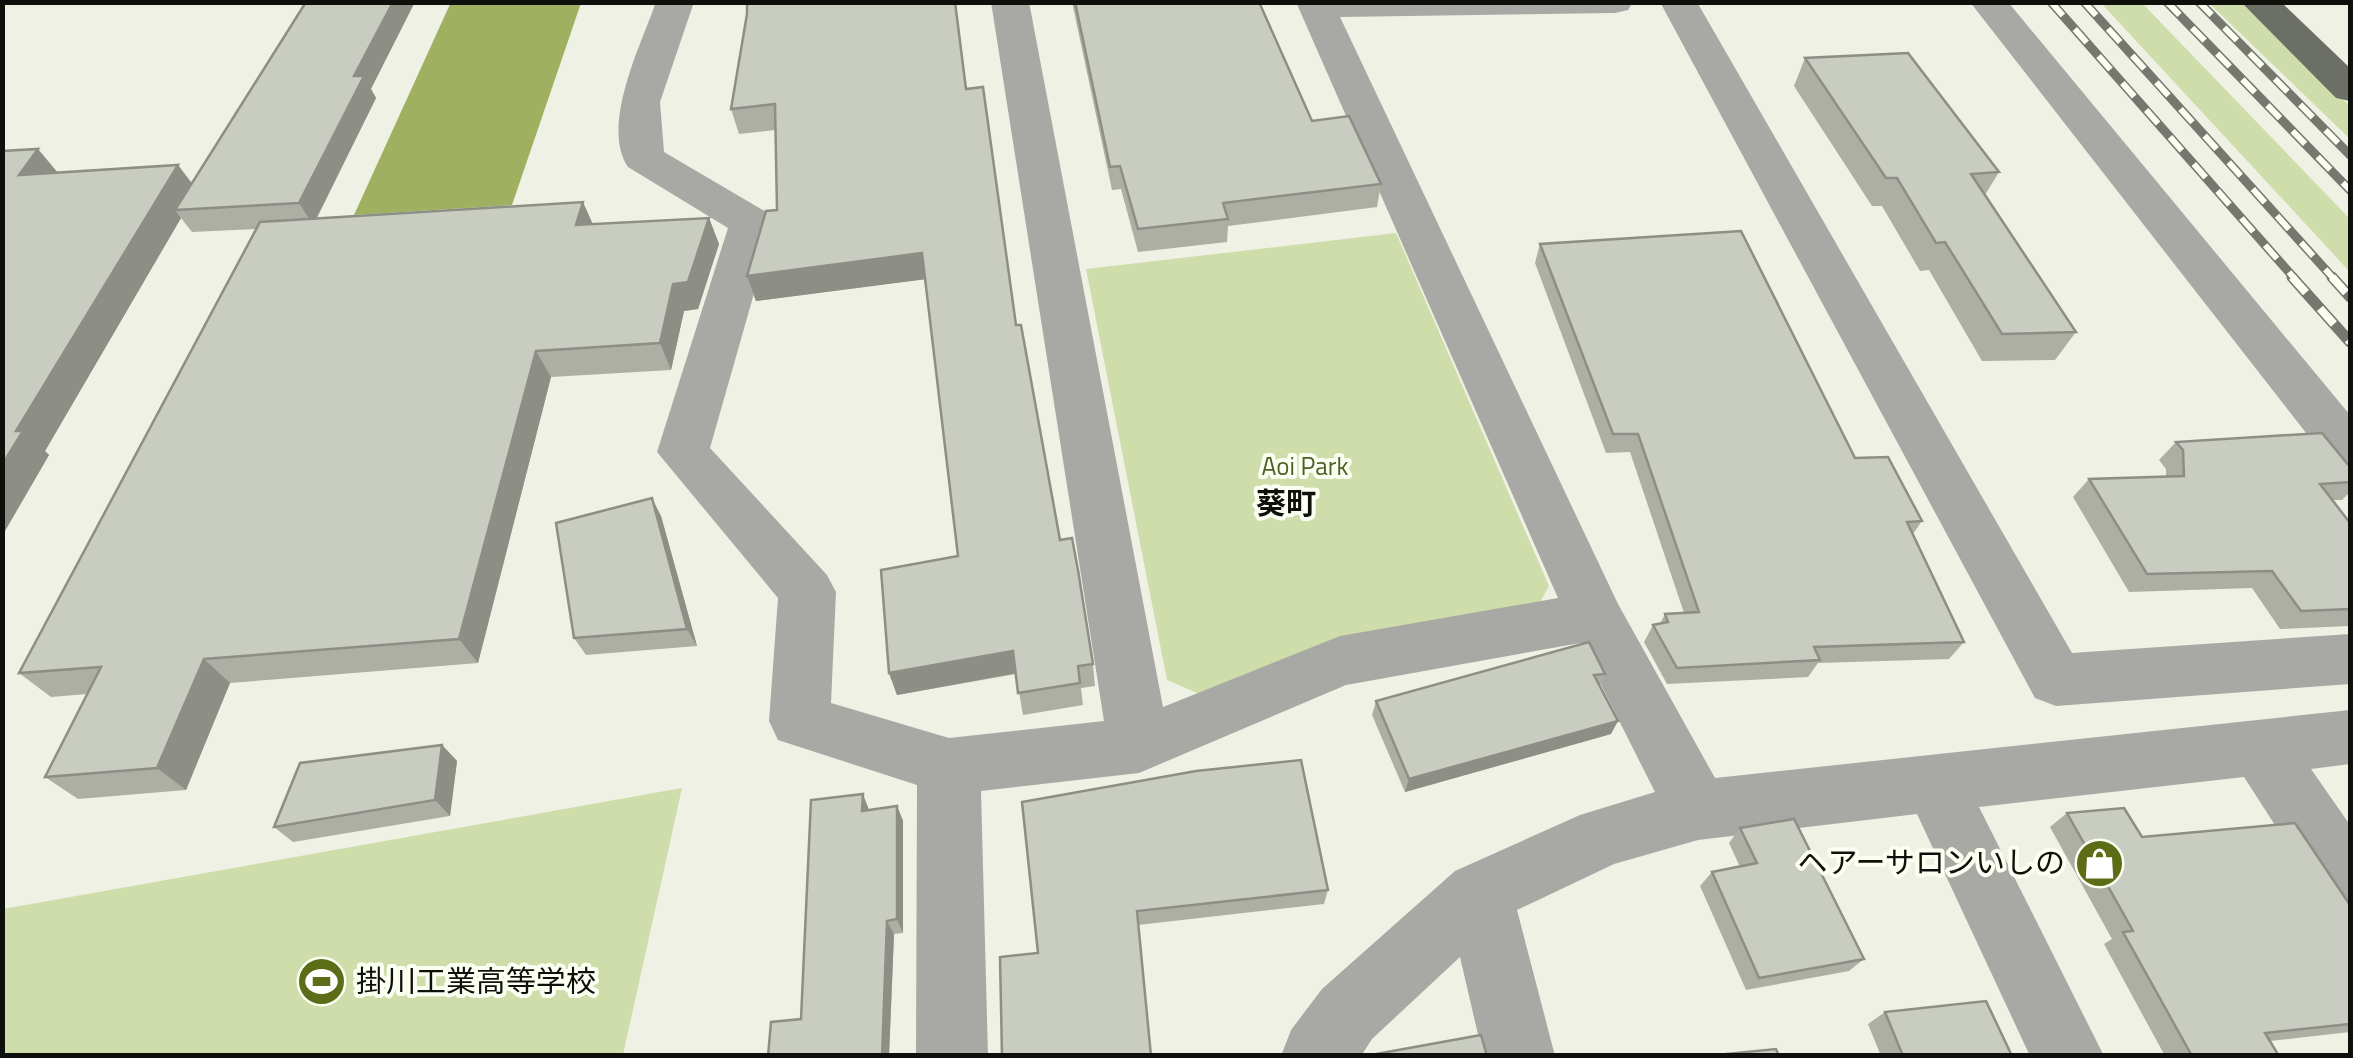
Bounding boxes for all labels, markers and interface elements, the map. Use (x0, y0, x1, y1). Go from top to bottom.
park label: Aoi Park (1262, 447, 1348, 485)
district label: 葵町 (1256, 480, 1316, 526)
shop icon: ヘアーサロンいしの (2074, 837, 2126, 889)
place label: ヘアーサロンいしの (1797, 839, 2065, 885)
sports icon: 掛川工業高等学校 (295, 956, 347, 1008)
place label: 掛川工業高等学校 (356, 958, 596, 1004)

